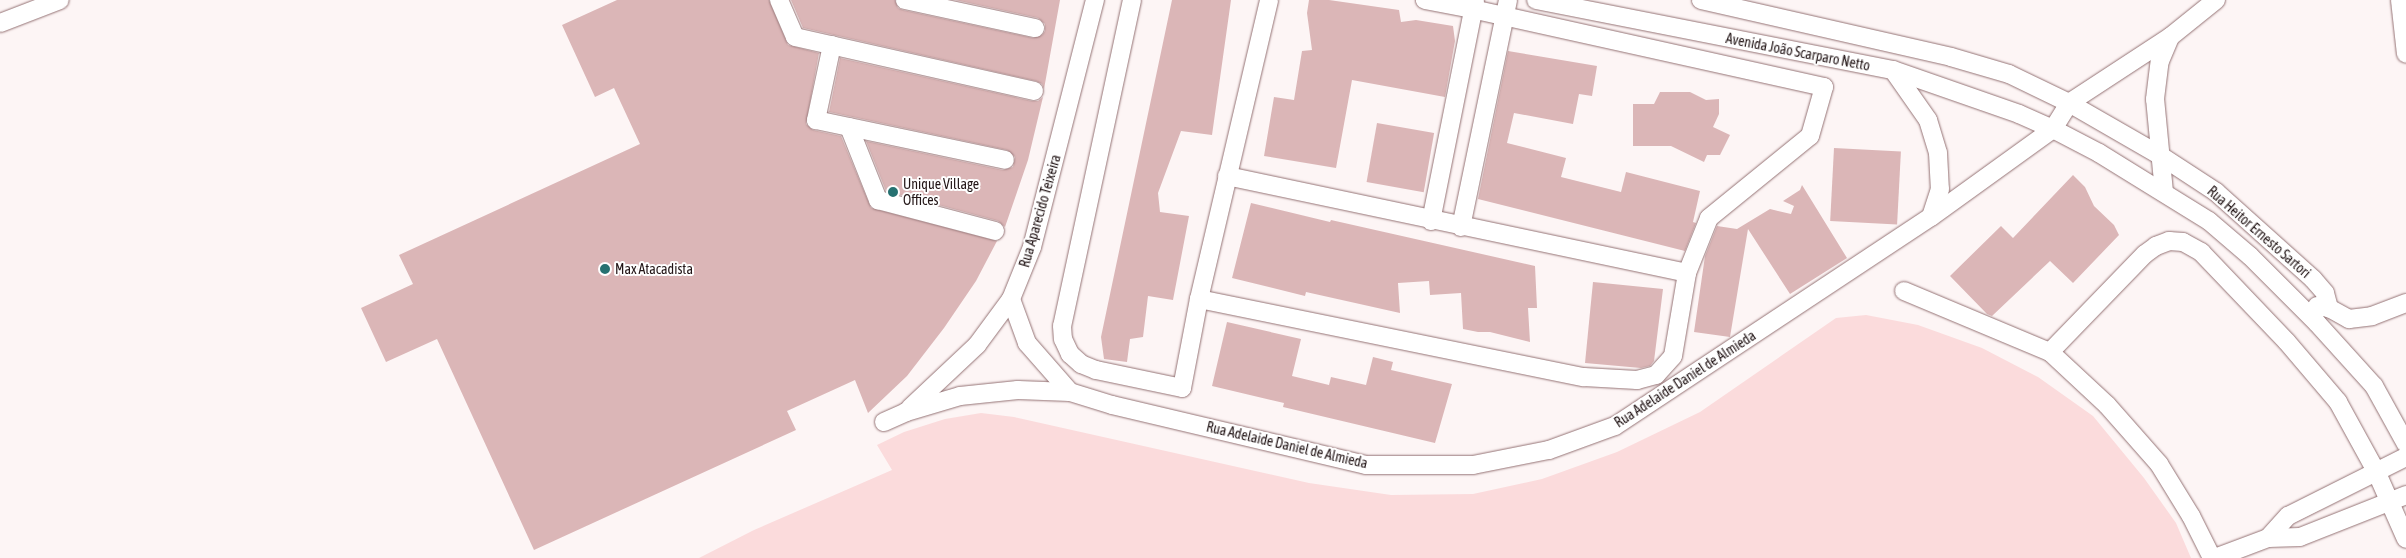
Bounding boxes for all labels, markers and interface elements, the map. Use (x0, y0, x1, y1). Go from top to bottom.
street label: Avenida João Scarparo Netto (1724, 30, 1872, 74)
street label: Rua Aparecido Teixeira (1016, 153, 1064, 269)
place label: Unique Village Offices (903, 176, 979, 208)
street label: Rua Heitor Ernesto Sartori (2204, 183, 2314, 281)
marker: Unique Village Offices (887, 186, 899, 198)
place label: Max Atacadista (615, 261, 693, 277)
marker: Max Atacadista (599, 263, 611, 275)
street label: Rua Adelaide Daniel de Almieda (1611, 327, 1759, 431)
street label: Rua Adelaide Daniel de Almieda (1205, 418, 1369, 472)

